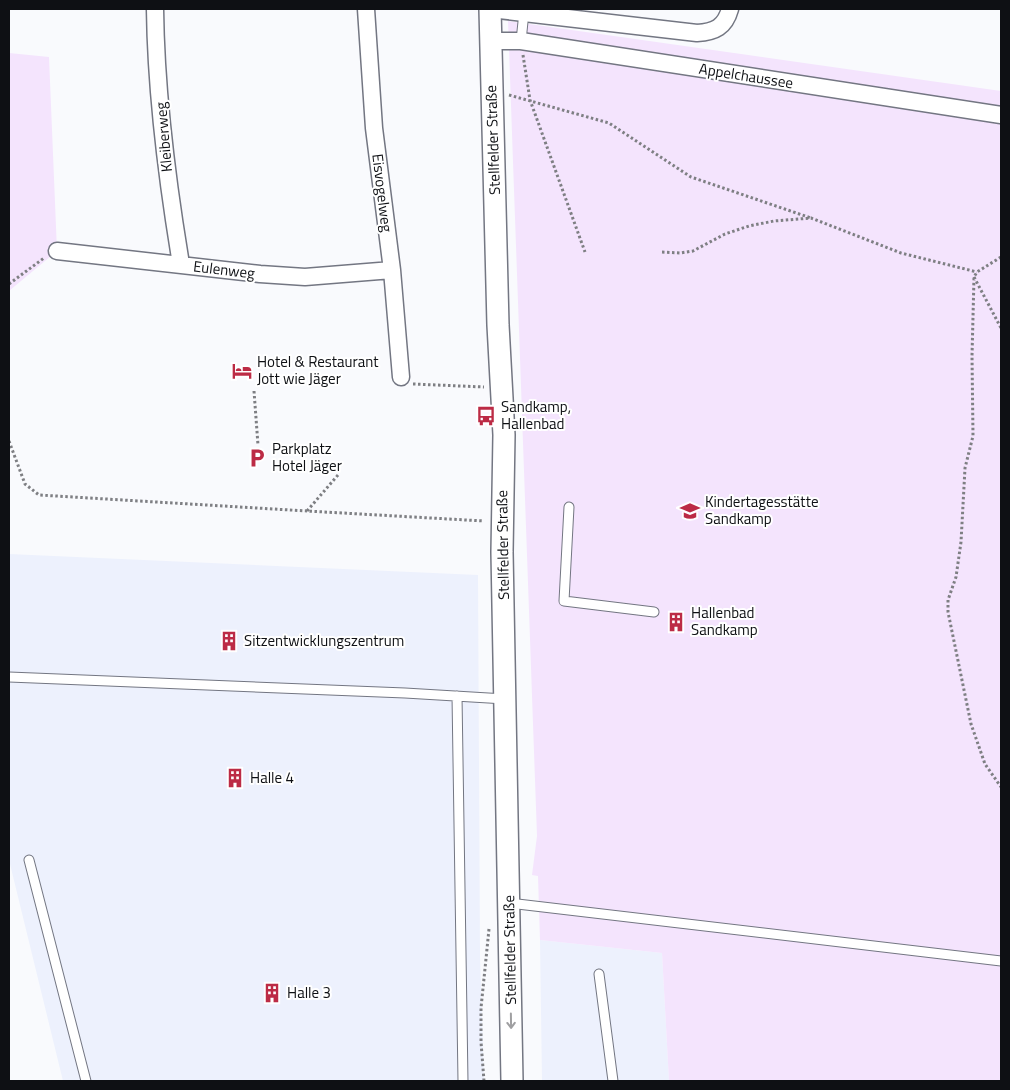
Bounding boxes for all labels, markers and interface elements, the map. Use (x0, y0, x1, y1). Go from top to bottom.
street label: Appelchaussee (697, 57, 795, 94)
street label: Stellfelder Straße (479, 85, 506, 195)
street label: Kleiberweg (149, 101, 178, 173)
street label: Eisvogelweg (366, 152, 399, 234)
street label: Eulenweg (192, 254, 256, 285)
place label: Hotel & Restaurant Jott wie Jäger (257, 350, 379, 390)
hotel icon: Hotel & Restaurant Jott wie Jäger (231, 360, 253, 382)
place label: Sandkamp, Hallenbad (501, 395, 571, 435)
bus stop icon: Sandkamp, Hallenbad (475, 405, 497, 427)
place label: Parkplatz Hotel Jäger (272, 437, 342, 477)
parking icon: Parkplatz Hotel Jäger (246, 447, 268, 469)
street label: Stellfelder Straße (490, 490, 515, 600)
place label: Kindertagesstätte Sandkamp (705, 490, 818, 530)
school or university icon: Kindertagesstätte Sandkamp (679, 500, 701, 522)
place label: Hallenbad Sandkamp (691, 601, 758, 641)
building icon: Hallenbad Sandkamp (665, 611, 687, 633)
place label: Sitzentwicklungszentrum (244, 629, 404, 652)
building icon: Sitzentwicklungszentrum (218, 630, 240, 652)
place label: Halle 4 (250, 766, 294, 789)
building icon: Halle 4 (224, 767, 246, 789)
street label: Stellfelder Straße (497, 895, 522, 1005)
place label: Halle 3 (287, 981, 331, 1004)
building icon: Halle 3 (261, 982, 283, 1004)
one-way arrow (506, 1013, 516, 1029)

